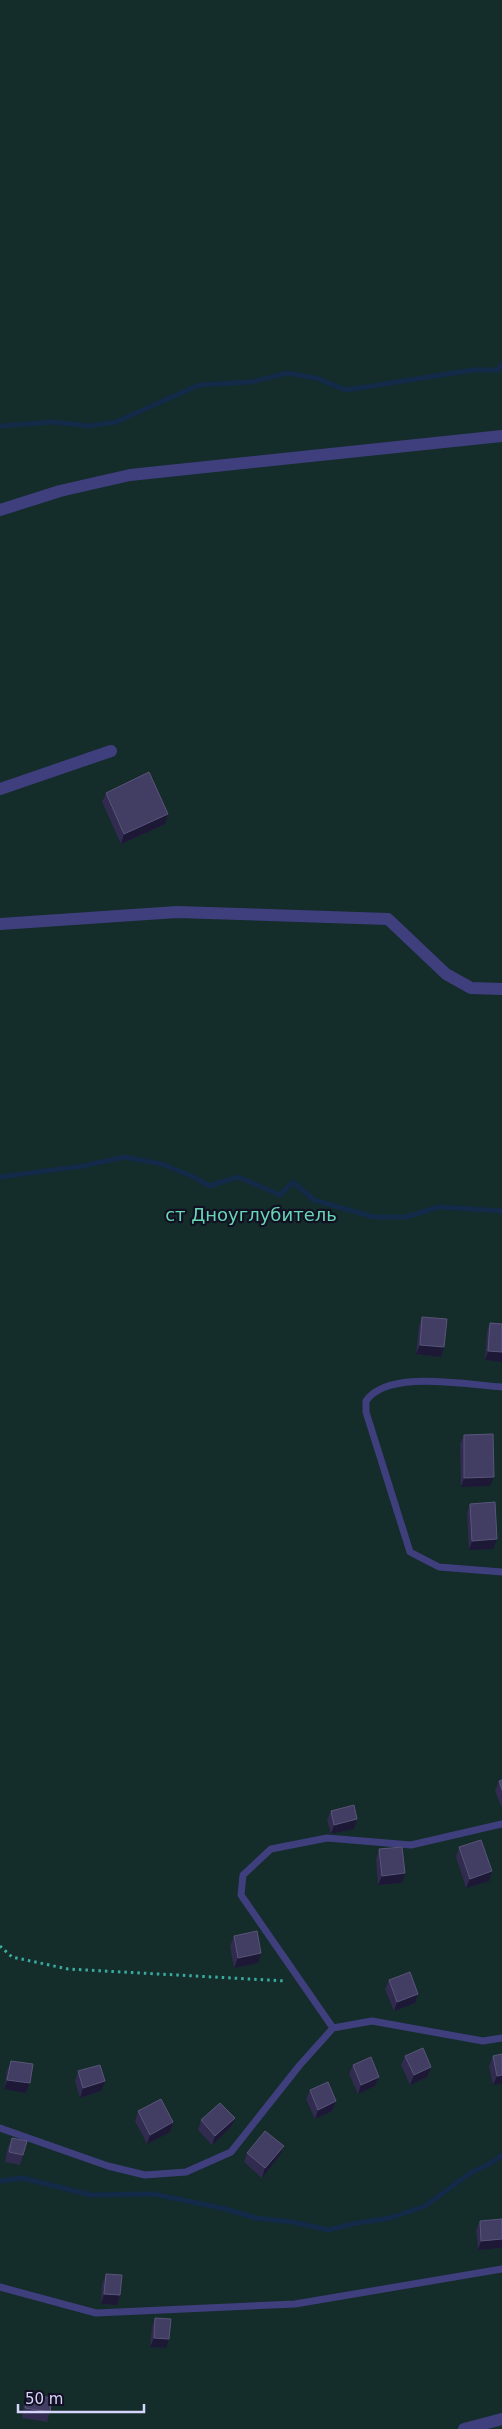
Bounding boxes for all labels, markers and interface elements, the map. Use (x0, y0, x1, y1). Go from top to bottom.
park label: ст Дноуглубитель (165, 1204, 337, 1225)
scale bar (18, 2382, 144, 2414)
text: 50 m (25, 2390, 63, 2408)

